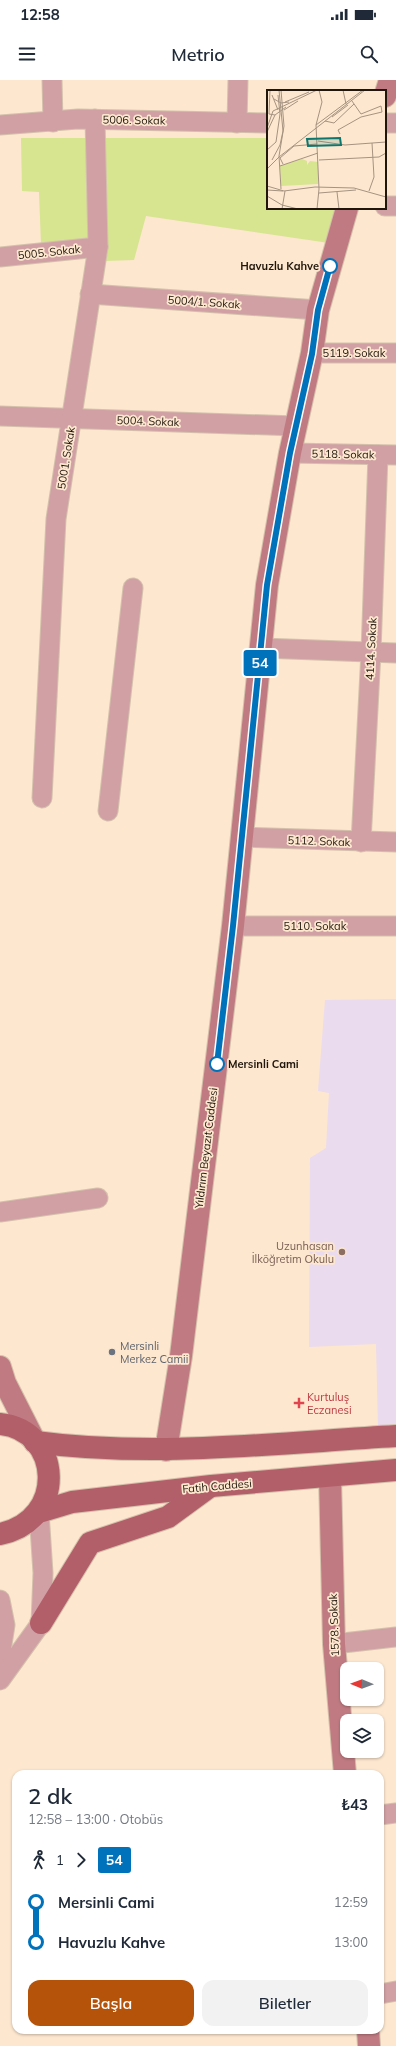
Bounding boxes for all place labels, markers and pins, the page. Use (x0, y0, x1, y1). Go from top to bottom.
marker: Havuzlu Kahve (322, 258, 338, 274)
place label: Havuzlu Kahve (240, 259, 319, 273)
marker: Mersinli Cami (209, 1056, 225, 1072)
place label: Mersinli Cami (228, 1057, 299, 1071)
place label: Uzunhasan İlköğretim Okulu (252, 1239, 334, 1266)
marker: Uzunhasan İlköğretim Okulu (337, 1247, 347, 1257)
place label: Mersinli Merkez Camii (120, 1339, 188, 1366)
marker: Mersinli Merkez Camii (107, 1347, 117, 1357)
place label: Kurtuluş Eczanesi (307, 1390, 352, 1417)
marker: Kurtuluş Eczanesi (294, 1398, 304, 1408)

